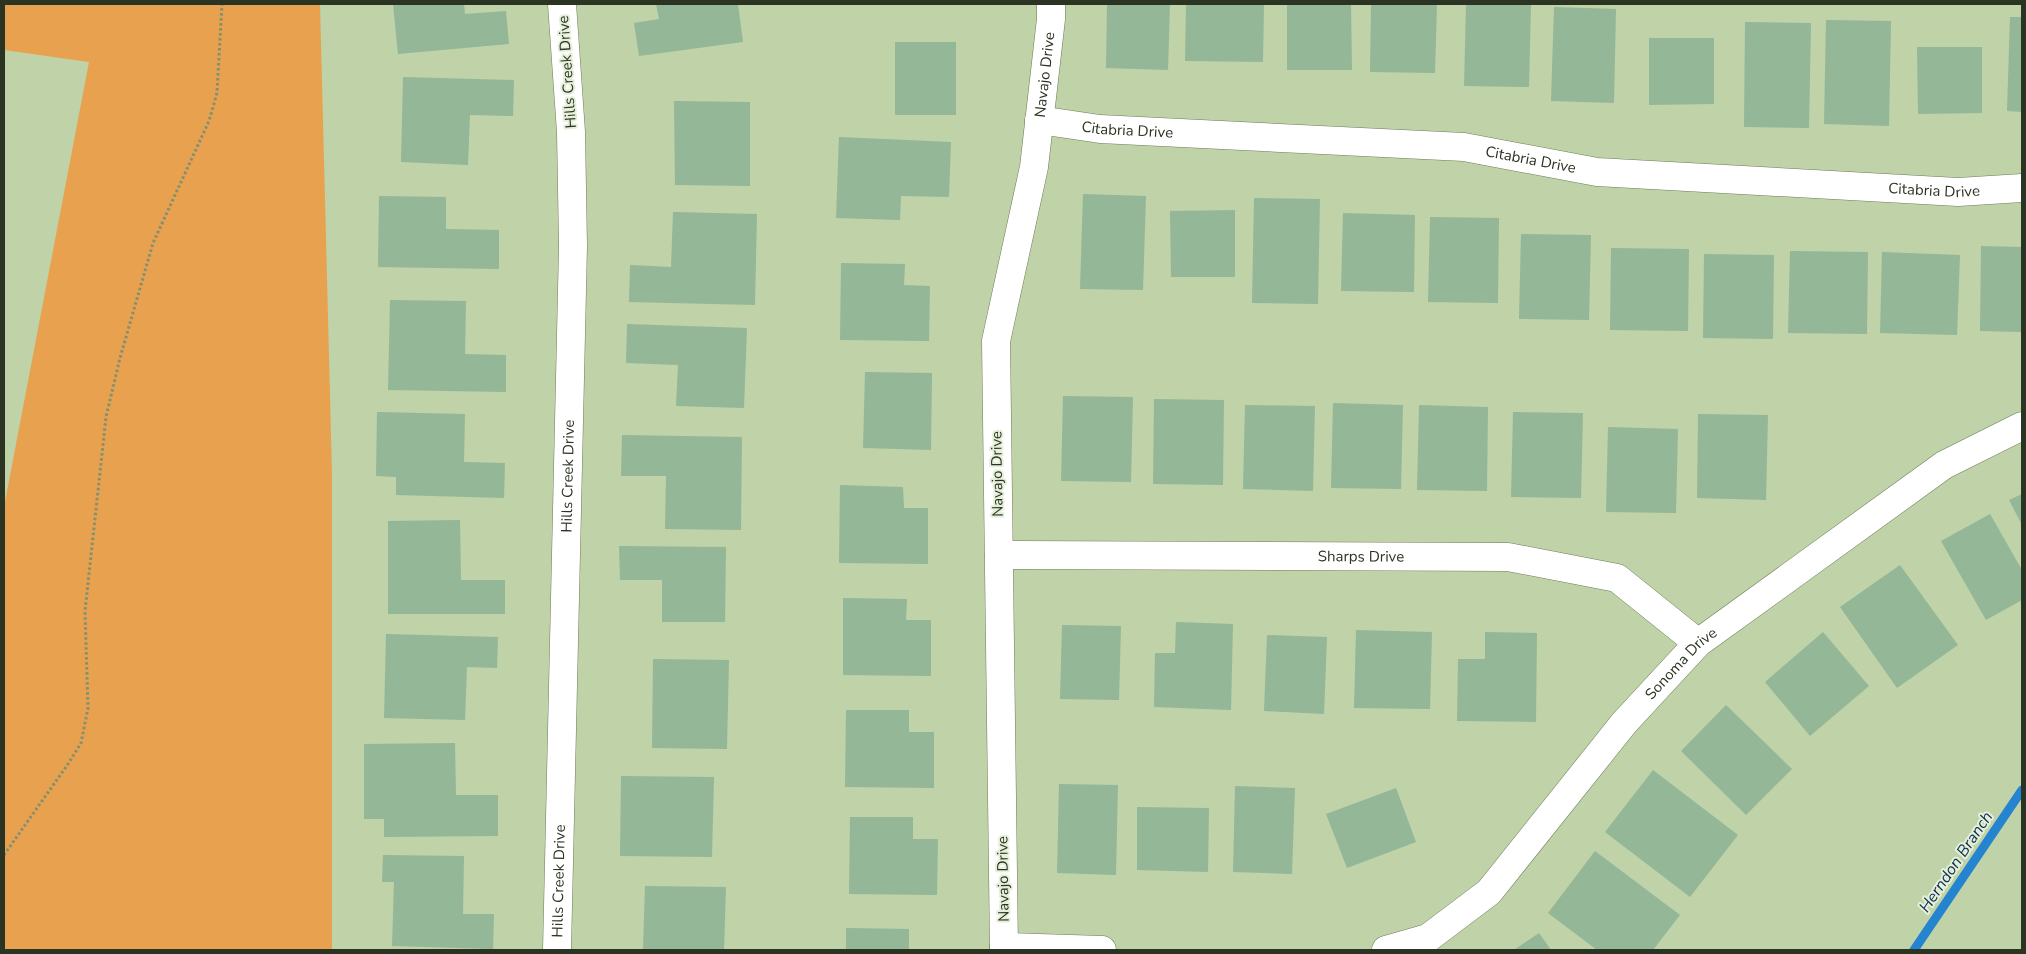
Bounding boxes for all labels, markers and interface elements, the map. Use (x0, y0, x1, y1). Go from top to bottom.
street label: Hills Creek Drive (553, 15, 581, 129)
street label: Navajo Drive (1030, 31, 1059, 119)
street label: Citabria Drive (1080, 116, 1174, 143)
street label: Citabria Drive (1484, 141, 1578, 178)
street label: Citabria Drive (1888, 178, 1981, 202)
street label: Hills Creek Drive (556, 419, 579, 533)
street label: Navajo Drive (986, 431, 1008, 517)
street label: Sharps Drive (1318, 546, 1404, 567)
street label: Sonoma Drive (1641, 623, 1721, 704)
water label: Herndon Branch (1914, 807, 1998, 917)
street label: Hills Creek Drive (547, 824, 570, 938)
street label: Navajo Drive (992, 836, 1014, 922)

